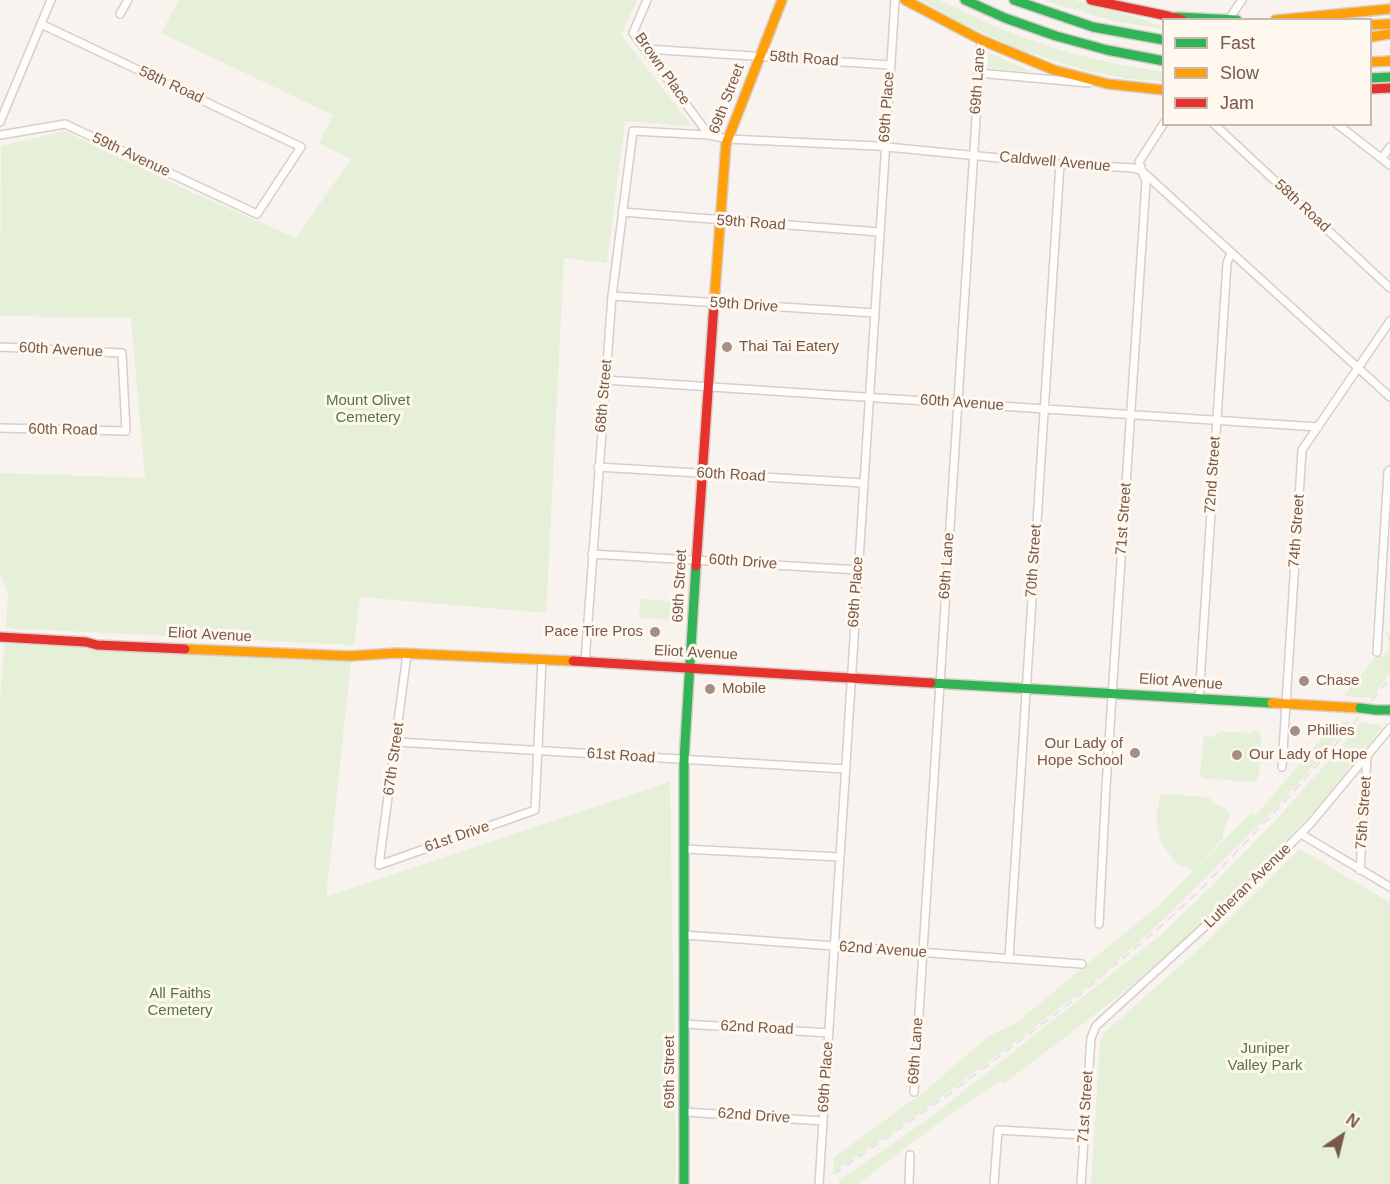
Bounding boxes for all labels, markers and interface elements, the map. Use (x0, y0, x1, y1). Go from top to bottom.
legend (1162, 18, 1372, 126)
street label: Brown Place (630, 29, 694, 109)
text: Fast (1220, 33, 1255, 53)
street label: 69th Lane (967, 47, 989, 115)
street label: 58th Road (769, 48, 839, 70)
street label: 58th Road (136, 62, 206, 108)
street label: 69th Street (705, 62, 749, 136)
text: Slow (1220, 63, 1259, 83)
street label: 69th Place (876, 71, 898, 143)
text: Jam (1220, 93, 1254, 113)
street label: 59th Avenue (89, 129, 173, 181)
street label: Caldwell Avenue (999, 148, 1111, 176)
street label: 58th Road (1271, 176, 1333, 236)
street label: 59th Road (716, 212, 786, 234)
street label: 59th Drive (709, 294, 779, 316)
place label: Thai Tai Eatery (739, 338, 839, 356)
street label: 60th Avenue (19, 339, 103, 361)
marker: Thai Tai Eatery (720, 340, 734, 354)
street label: 68th Street (592, 359, 616, 433)
street label: 60th Avenue (919, 391, 1005, 415)
park label: Mount Olivet Cemetery (326, 392, 410, 427)
street label: 60th Road (28, 420, 98, 440)
street label: 72nd Street (1201, 436, 1225, 514)
street label: 60th Road (696, 464, 766, 486)
street label: 71st Street (1112, 482, 1136, 556)
street label: 74th Street (1285, 494, 1309, 568)
street label: 70th Street (1022, 524, 1046, 598)
street label: 69th Lane (936, 532, 958, 600)
street label: 69th Street (669, 549, 691, 623)
street label: 60th Drive (708, 551, 778, 573)
street label: 69th Place (845, 556, 867, 628)
place label: Pace Tire Pros (544, 623, 643, 641)
street label: Eliot Avenue (168, 624, 252, 646)
marker: Pace Tire Pros (648, 625, 662, 639)
street label: Eliot Avenue (654, 642, 738, 664)
street label: Eliot Avenue (1138, 670, 1224, 694)
place label: Chase (1316, 672, 1359, 690)
marker: Chase (1297, 674, 1311, 688)
place label: Mobile (722, 680, 766, 698)
marker: Mobile (703, 682, 717, 696)
street label: 67th Street (380, 721, 408, 797)
place label: Phillies (1307, 722, 1355, 740)
marker: Phillies (1288, 724, 1302, 738)
place label: Our Lady of Hope School (1037, 735, 1123, 770)
street label: 61st Road (586, 745, 656, 767)
marker: Our Lady of Hope School (1128, 746, 1142, 760)
place label: Our Lady of Hope (1249, 746, 1367, 764)
marker: Our Lady of Hope (1230, 748, 1244, 762)
street label: 75th Street (1352, 776, 1376, 850)
street label: 61st Drive (422, 817, 492, 857)
street label: Lutheran Avenue (1201, 840, 1295, 932)
street label: 62nd Avenue (838, 938, 928, 962)
park label: All Faiths Cemetery (147, 985, 213, 1020)
street label: 62nd Road (720, 1017, 794, 1039)
street label: 69th Lane (905, 1017, 927, 1085)
street label: 69th Street (661, 1035, 679, 1109)
park label: Juniper Valley Park (1228, 1040, 1302, 1075)
street label: 69th Place (815, 1041, 837, 1113)
street label: 71st Street (1074, 1070, 1098, 1144)
street label: 62nd Drive (717, 1104, 791, 1128)
north arrow (1312, 1106, 1372, 1166)
text: N (1343, 1111, 1362, 1131)

